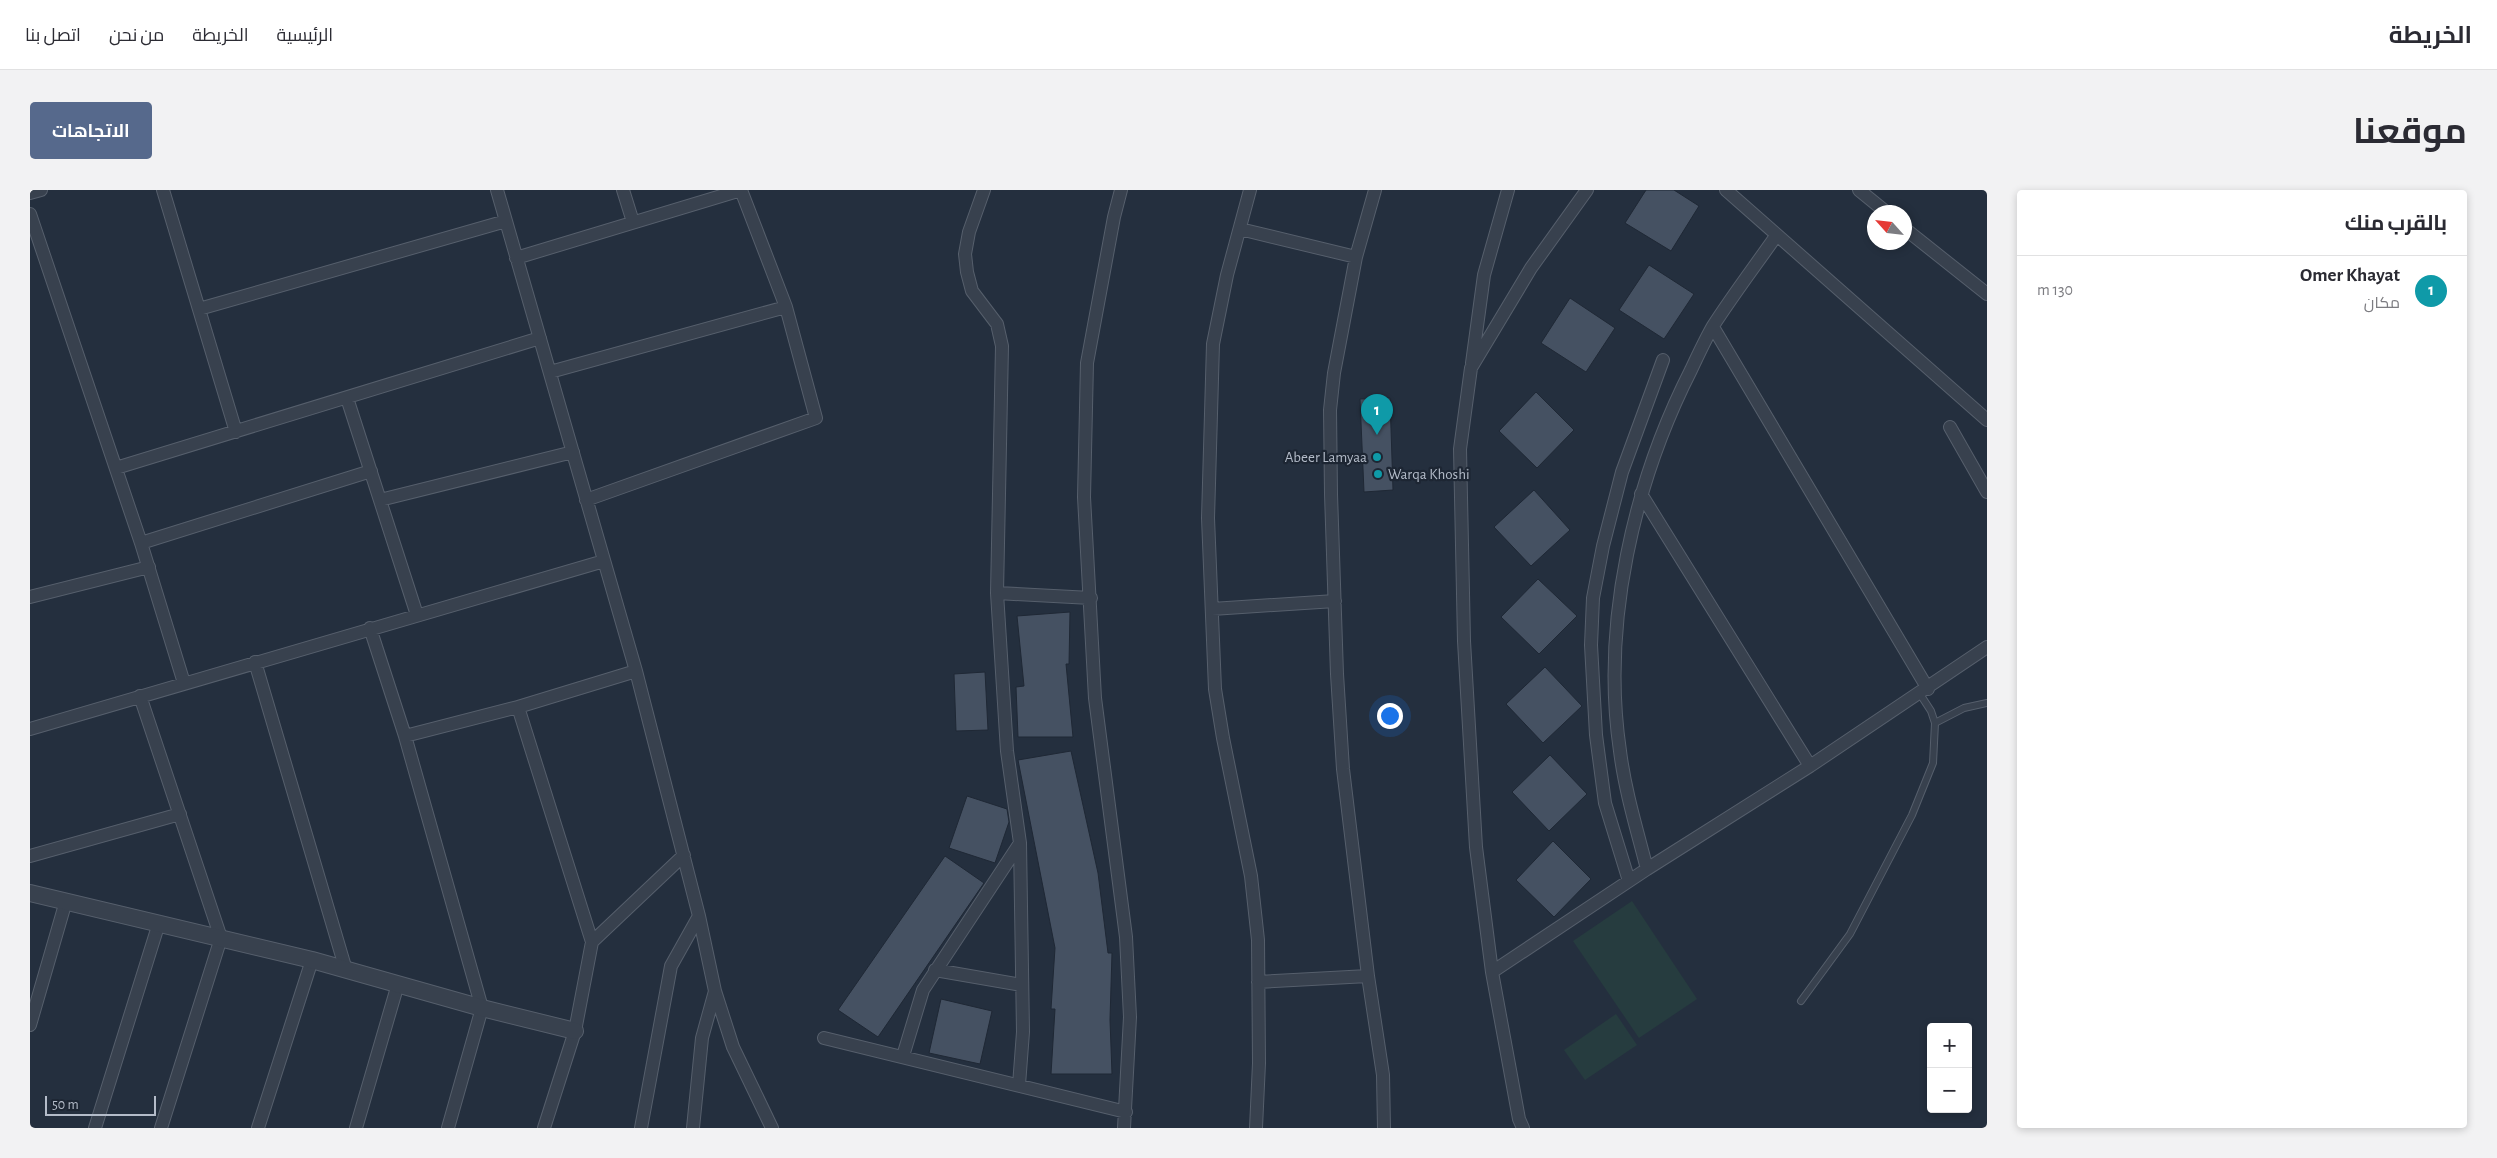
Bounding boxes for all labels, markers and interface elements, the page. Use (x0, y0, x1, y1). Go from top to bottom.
text: الخريطة (2389, 24, 2472, 48)
text: اتصل بنا (25, 27, 81, 45)
text: من نحن (109, 27, 164, 45)
text: الخريطة (192, 27, 249, 45)
text: الرئيسية (277, 27, 333, 45)
button: الاتجاهات (30, 102, 152, 159)
text: موقعنا (2353, 115, 2467, 150)
north arrow (1867, 205, 1912, 250)
text: بالقرب منك (2345, 213, 2447, 234)
text: Omer Khayat (2300, 266, 2400, 285)
text: 130 m (2037, 282, 2073, 298)
text: 1 (2428, 282, 2434, 298)
text: مكان (2364, 295, 2400, 311)
pin: 1 (1361, 394, 1393, 435)
place label: Abeer Lamyaa (1285, 450, 1367, 465)
marker: Abeer Lamyaa (1371, 451, 1383, 463)
place label: Warqa Khoshi (1388, 467, 1470, 482)
marker: Warqa Khoshi (1372, 468, 1384, 480)
your location (1377, 703, 1403, 729)
map controls (1927, 1023, 1972, 1113)
button: + (1927, 1023, 1972, 1068)
button: − (1927, 1068, 1972, 1113)
scale bar (45, 1093, 156, 1116)
text: 50 m (52, 1098, 79, 1112)

